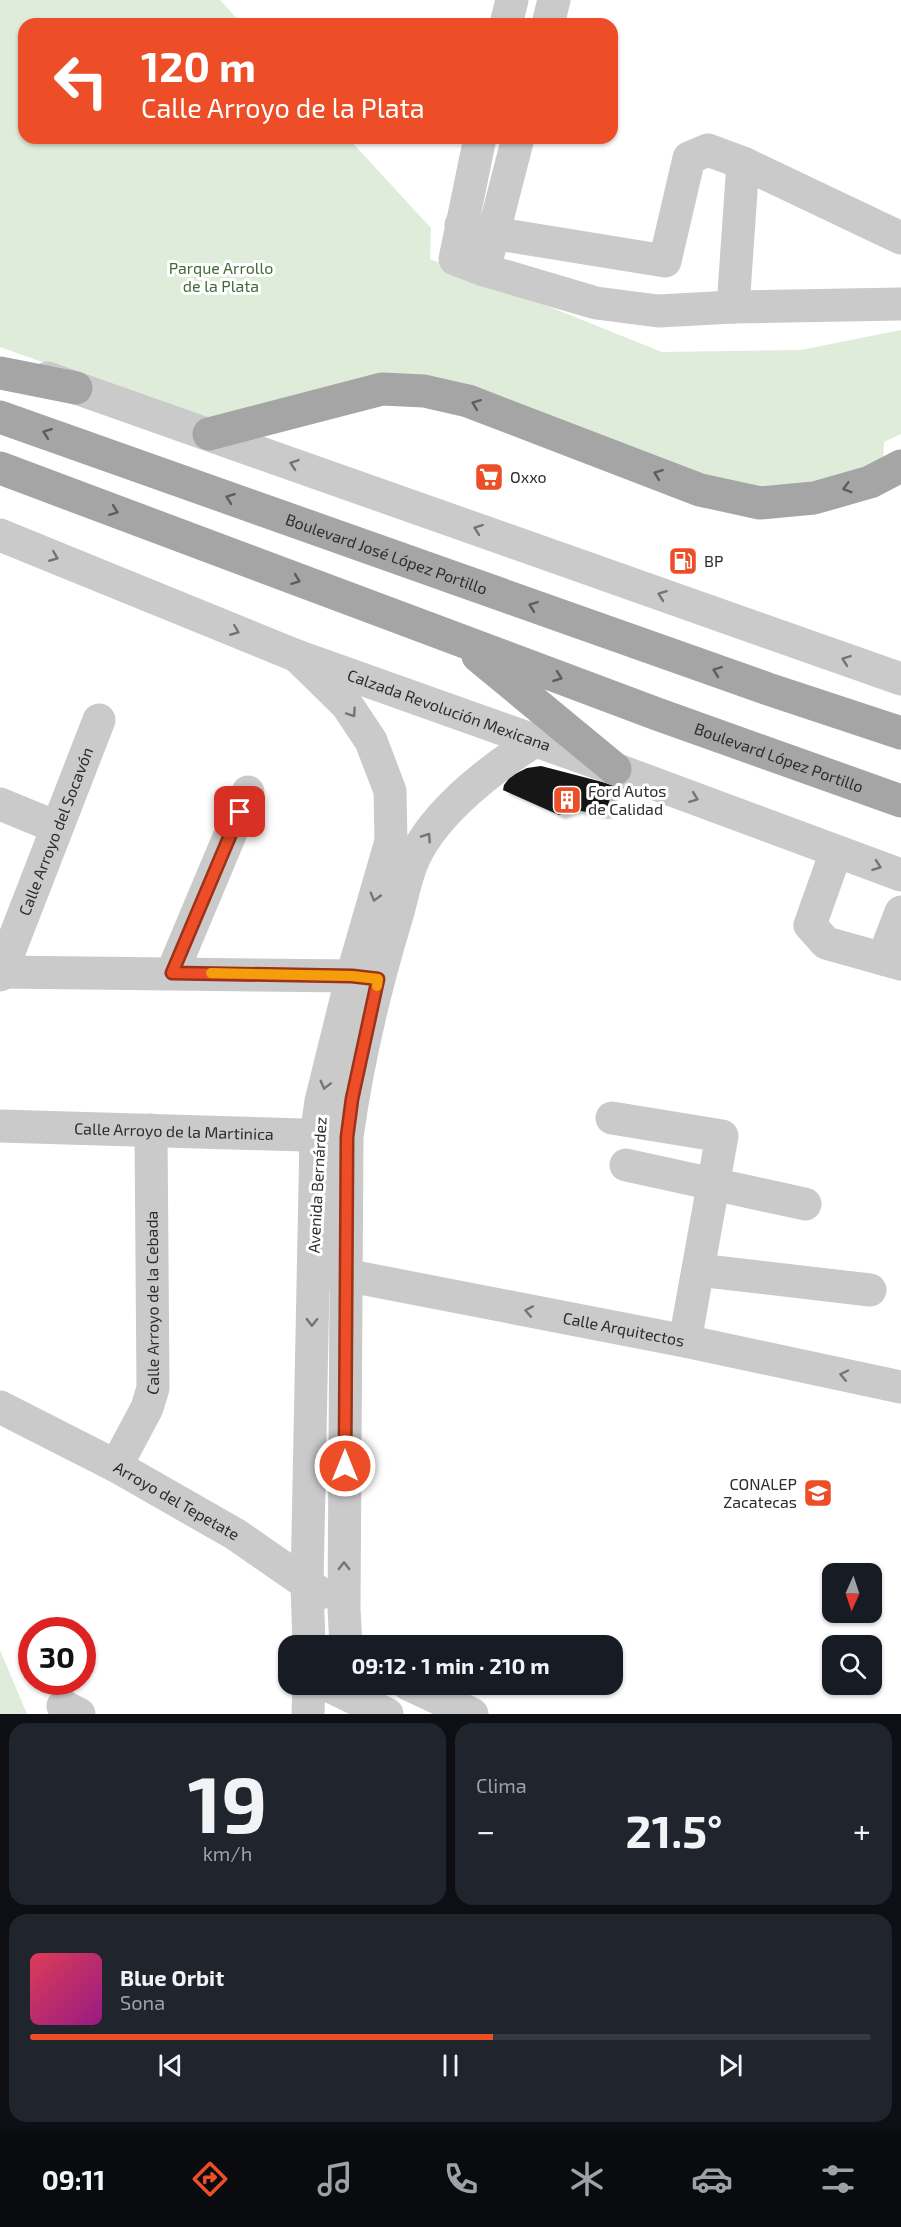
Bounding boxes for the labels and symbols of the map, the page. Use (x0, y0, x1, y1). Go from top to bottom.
park label: Parque Arrollo de la Plata (169, 258, 273, 295)
one-way arrow (472, 399, 482, 412)
one-way arrow (42, 428, 52, 441)
one-way arrow (290, 459, 300, 472)
supermarket icon: Oxxo (473, 461, 505, 493)
place label: Oxxo (510, 467, 547, 486)
one-way arrow (654, 469, 664, 482)
one-way arrow (842, 481, 853, 493)
one-way arrow (225, 493, 236, 506)
one-way arrow (108, 504, 119, 516)
street label: Boulevard José López Portillo (283, 509, 490, 598)
one-way arrow (473, 524, 484, 537)
fuel station icon: BP (667, 545, 699, 577)
one-way arrow (48, 550, 59, 562)
place label: BP (704, 551, 723, 570)
one-way arrow (291, 572, 301, 585)
one-way arrow (657, 589, 668, 602)
one-way arrow (528, 600, 539, 613)
one-way arrow (228, 624, 239, 636)
one-way arrow (841, 654, 852, 667)
street label: Calzada Revolución Mexicana (345, 665, 553, 754)
one-way arrow (712, 665, 723, 678)
one-way arrow (552, 670, 563, 683)
one-way arrow (345, 707, 356, 718)
street label: Boulevard López Portillo (692, 718, 866, 796)
street label: Calle Arroyo del Socavón (14, 744, 97, 918)
place label: Ford Autos de Calidad (588, 781, 666, 818)
building icon: Ford Autos de Calidad (551, 784, 583, 816)
pin (214, 786, 265, 837)
one-way arrow (688, 791, 699, 804)
one-way arrow (420, 833, 431, 844)
one-way arrow (871, 859, 882, 872)
one-way arrow (370, 891, 382, 902)
one-way arrow (320, 1080, 333, 1090)
street label: Avenida Bernárdez (303, 1116, 330, 1254)
street label: Calle Arroyo de la Martinica (74, 1118, 274, 1143)
street label: Calle Arroyo de la Cebada (142, 1211, 162, 1397)
one-way arrow (525, 1305, 535, 1318)
street label: Calle Arquitectos (561, 1308, 686, 1350)
one-way arrow (306, 1317, 318, 1326)
one-way arrow (839, 1369, 849, 1382)
position arrow (313, 1434, 377, 1498)
street label: Arroyo del Tepetate (111, 1457, 243, 1544)
place label: CONALEP Zacatecas (723, 1474, 797, 1511)
school or university icon: CONALEP Zacatecas (802, 1477, 834, 1509)
one-way arrow (338, 1562, 350, 1571)
north arrow (822, 1563, 882, 1623)
speed limit sign: 30 (18, 1617, 96, 1695)

